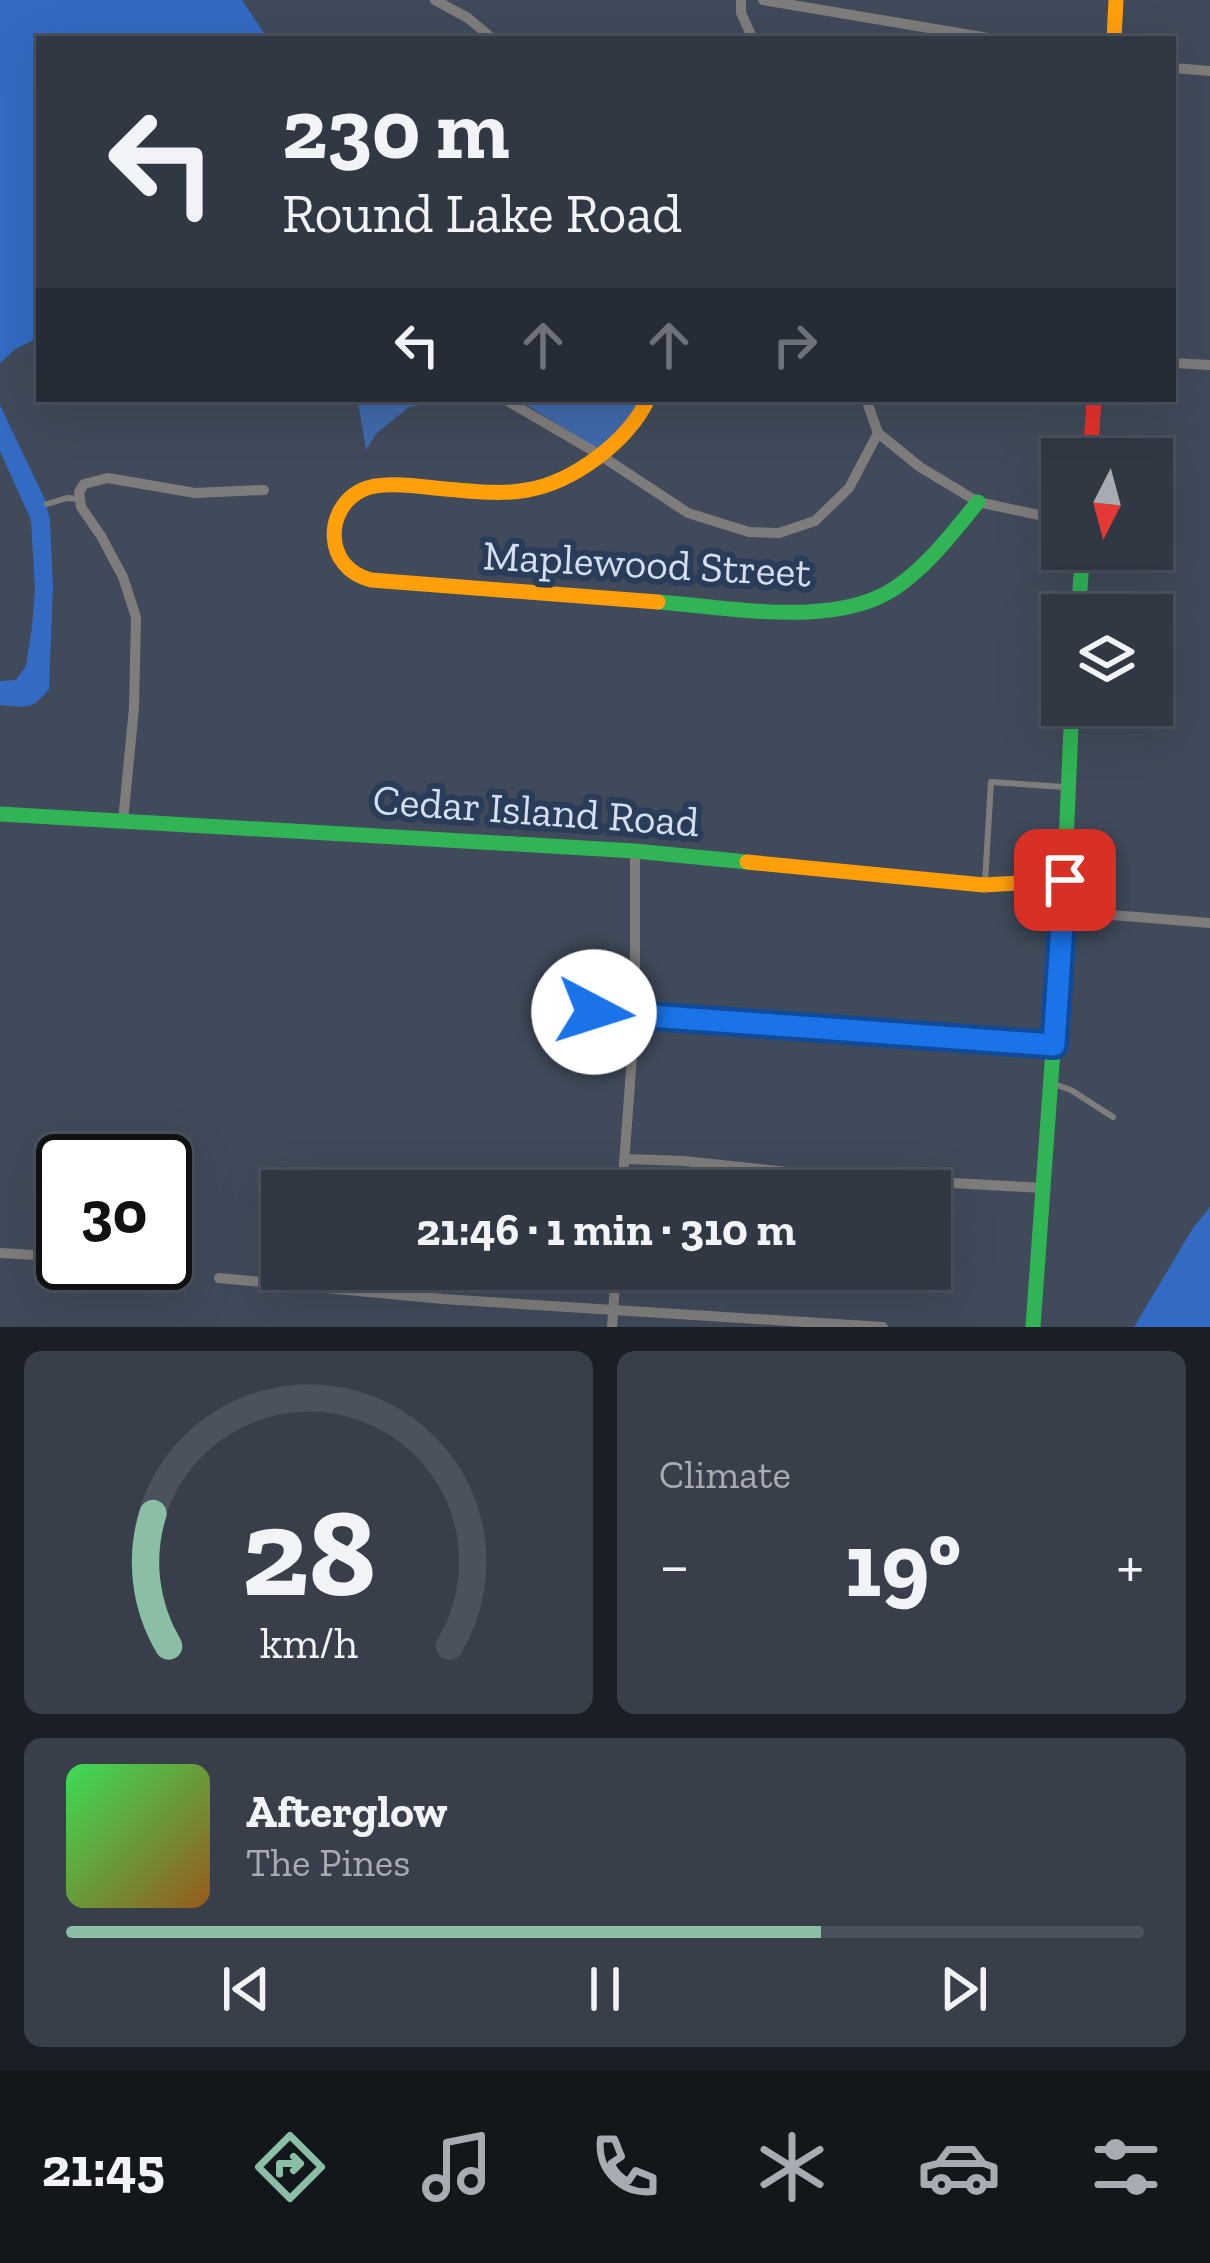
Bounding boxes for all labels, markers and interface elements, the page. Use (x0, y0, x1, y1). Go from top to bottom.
text: 230 m (282, 79, 510, 180)
icon: left (84, 84, 240, 240)
text: Round Lake Road (282, 181, 682, 246)
icon: left (384, 312, 450, 378)
icon: ahead (510, 312, 576, 378)
icon: ahead (636, 312, 702, 378)
icon: right (762, 312, 828, 378)
north arrow (1041, 438, 1173, 570)
map controls (1041, 438, 1173, 726)
street label: Maplewood Street (482, 529, 813, 598)
button: layers (1041, 594, 1173, 726)
street label: Cedar Island Road (371, 774, 701, 847)
pin (1014, 829, 1116, 931)
icon: arrive (1032, 847, 1098, 913)
position arrow (531, 949, 657, 1075)
speed limit sign: 30 (36, 1134, 192, 1290)
text: 21:46 · 1 min · 310 m (416, 1203, 796, 1257)
text: Climate (659, 1451, 791, 1498)
text: 28 (241, 1477, 376, 1627)
text: 19° (845, 1511, 961, 1619)
text: − (659, 1526, 690, 1605)
text: + (1116, 1526, 1144, 1605)
text: km/h (260, 1617, 357, 1668)
text: Afterglow (246, 1785, 447, 1839)
text: The Pines (246, 1839, 410, 1886)
icon: previous (213, 1956, 279, 2022)
icon: pause (572, 1956, 638, 2022)
icon: next (931, 1956, 997, 2022)
icon: directions (248, 2125, 332, 2209)
icon: music (415, 2125, 499, 2209)
icon: phone (583, 2125, 667, 2209)
icon: climate (750, 2125, 834, 2209)
icon: car (917, 2125, 1001, 2209)
icon: filters (1084, 2125, 1168, 2209)
text: 21:45 (42, 2135, 165, 2200)

